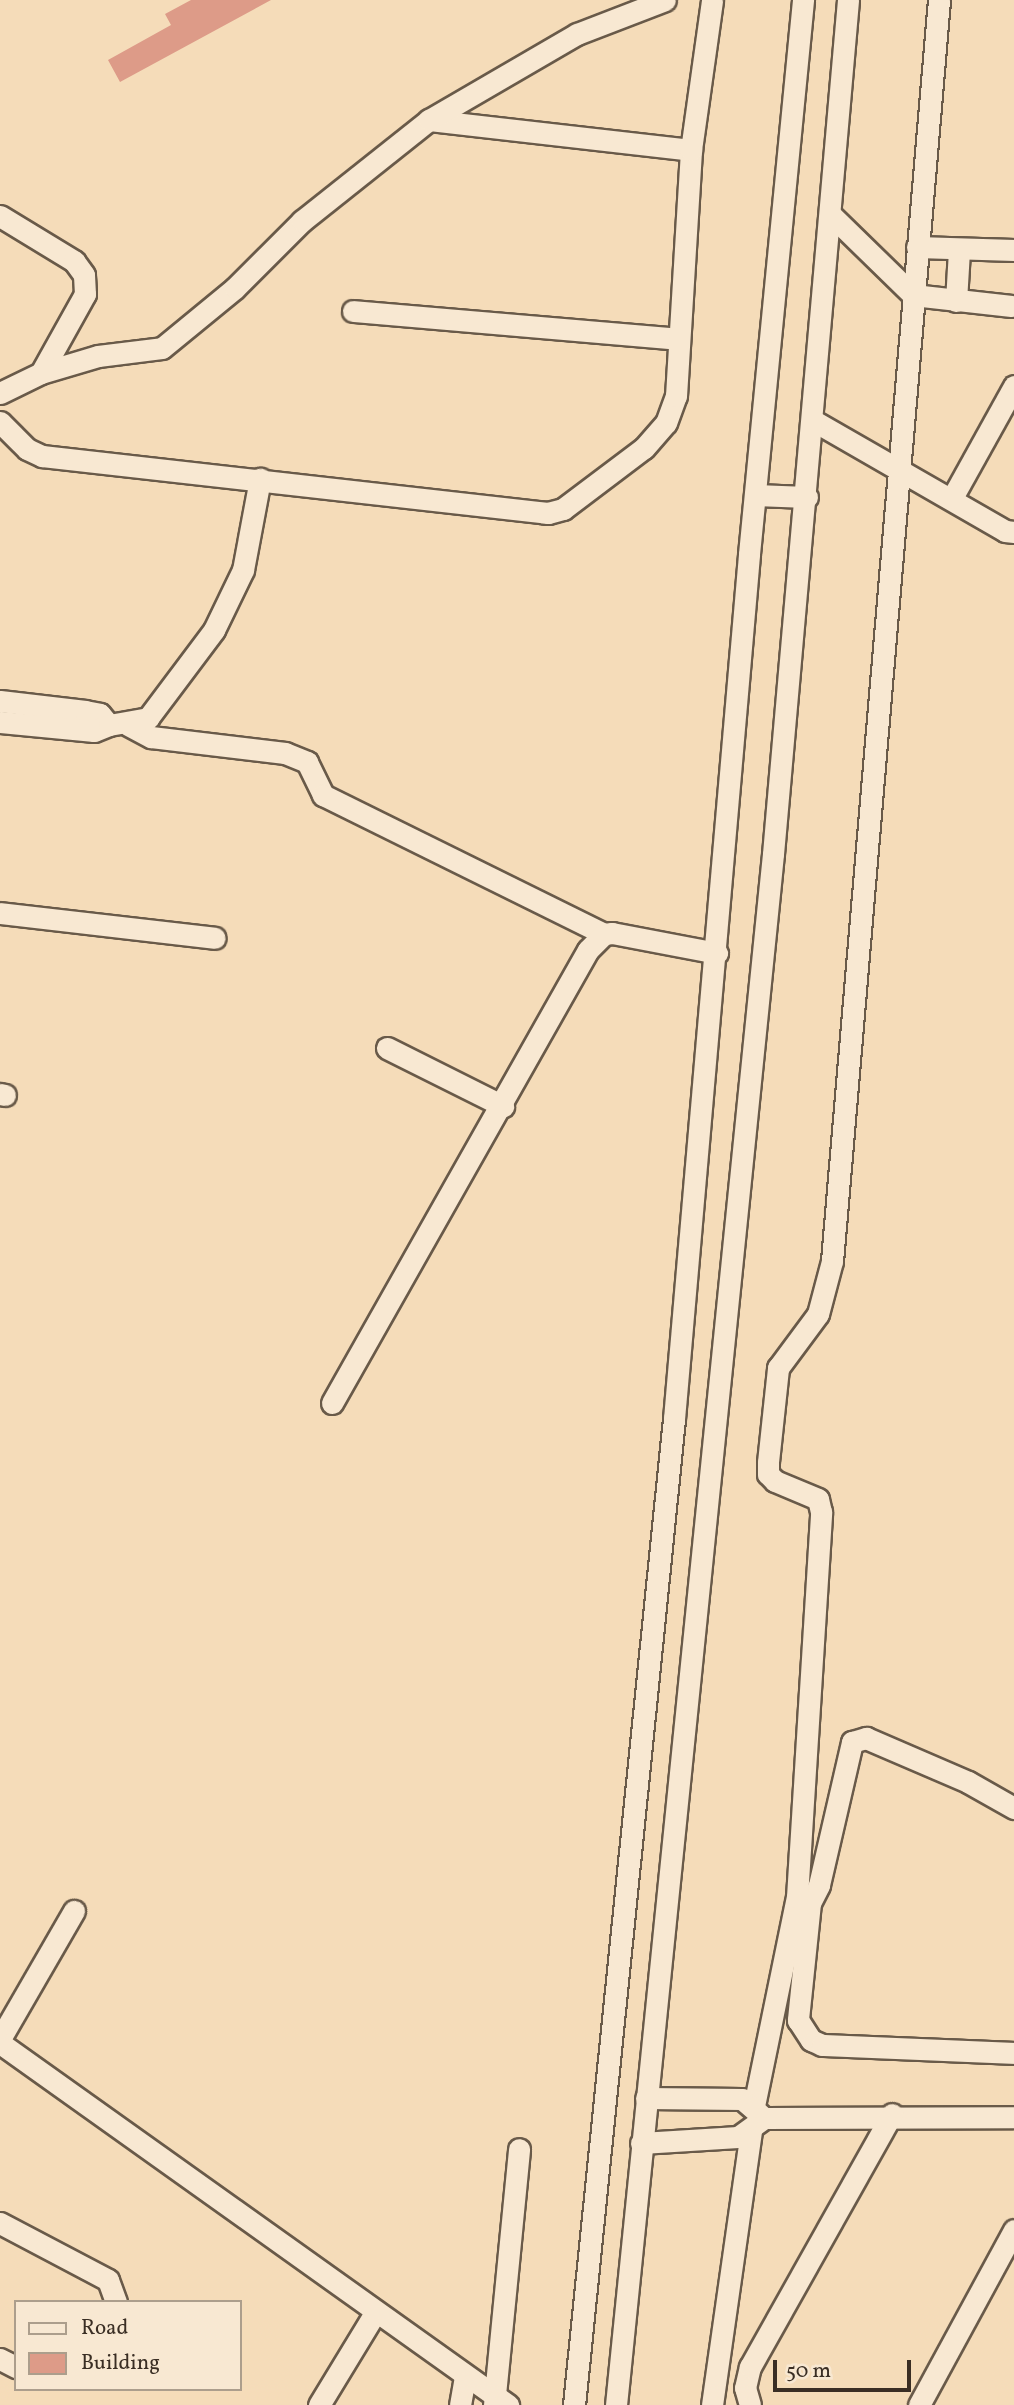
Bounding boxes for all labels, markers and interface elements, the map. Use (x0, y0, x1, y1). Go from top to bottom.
legend (14, 2300, 242, 2391)
text: Road (81, 2314, 128, 2343)
scale bar (776, 2346, 914, 2390)
text: Building (81, 2349, 160, 2378)
text: 50 m (786, 2357, 831, 2386)

